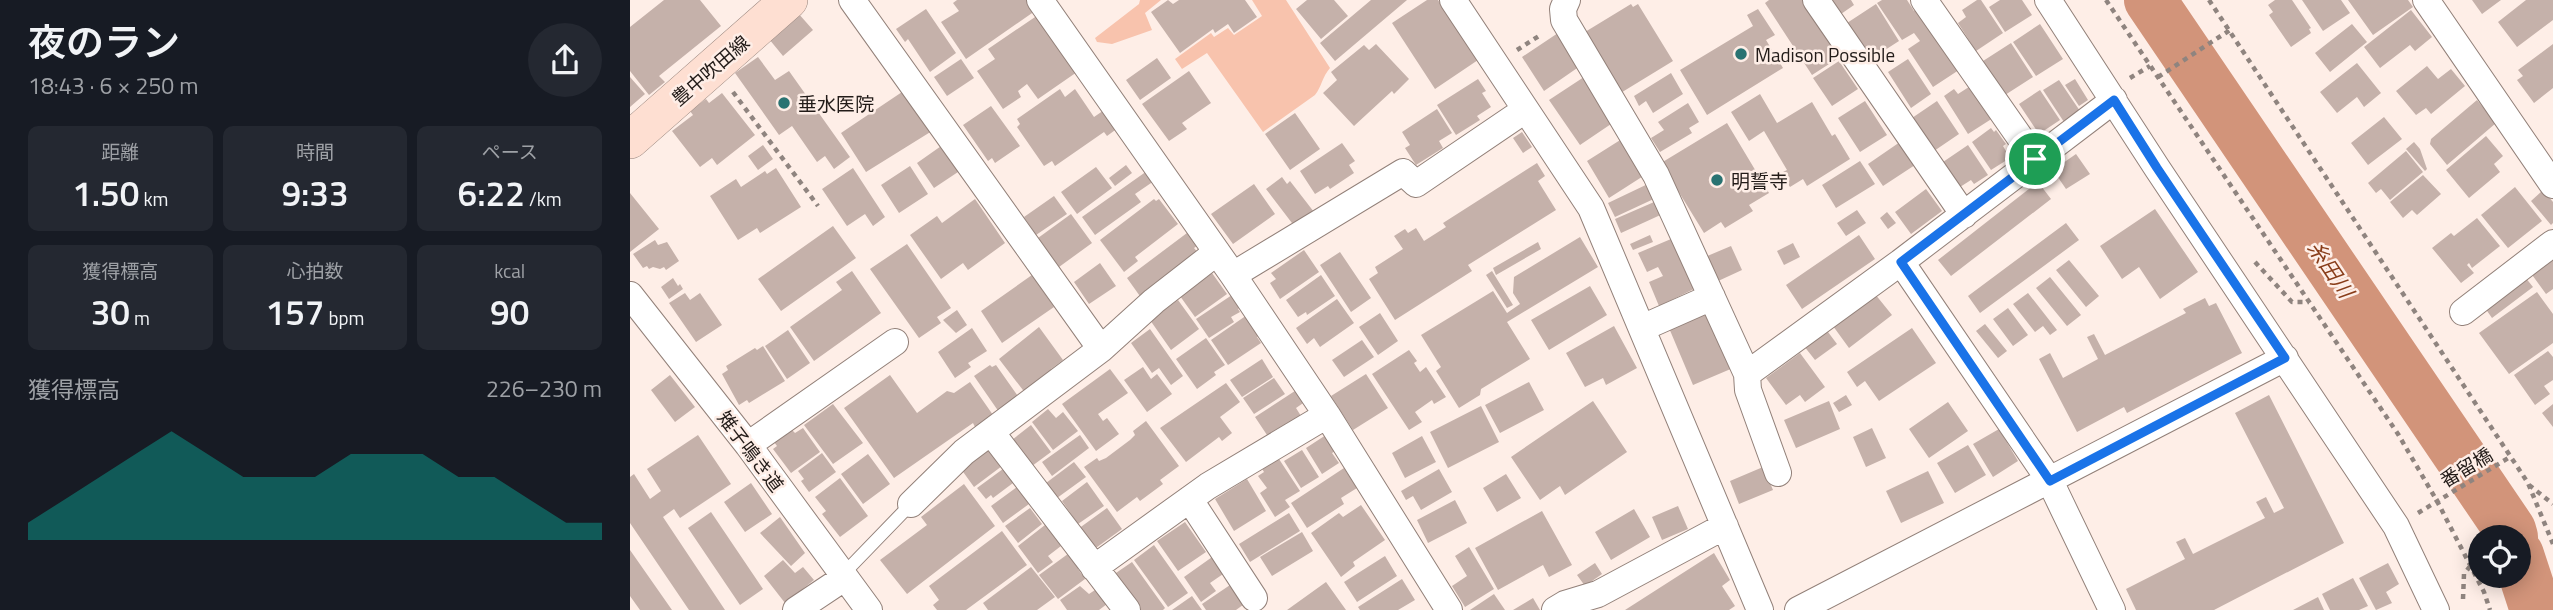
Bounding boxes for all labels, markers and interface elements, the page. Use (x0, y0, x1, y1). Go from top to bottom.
text: 夜のラン (28, 13, 180, 71)
button: share (528, 23, 602, 97)
street label: 豊中吹田線 (665, 28, 755, 112)
place label: Madison Possible (1755, 40, 1895, 69)
marker: Madison Possible (1733, 46, 1749, 62)
text: 18:43 · 6 × 250 m (28, 68, 198, 103)
place label: 垂水医院 (798, 89, 874, 118)
marker: 垂水医院 (776, 95, 792, 111)
pin (2005, 129, 2065, 189)
text: 距離 (101, 137, 139, 166)
text: 時間 (296, 137, 334, 166)
text: ペース (482, 137, 538, 166)
icon: arrive (2016, 140, 2054, 178)
text: 1.50 (72, 166, 139, 220)
text: 9:33 (281, 166, 349, 220)
text: 6:22 (458, 166, 525, 220)
place label: 明誓寺 (1731, 166, 1788, 195)
marker: 明誓寺 (1709, 172, 1725, 188)
text: km (139, 184, 169, 213)
text: /km (525, 184, 562, 213)
water label: 糸田川 (2300, 234, 2363, 306)
text: 獲得標高 (82, 256, 158, 285)
text: 心拍数 (286, 256, 344, 285)
text: kcal (494, 256, 525, 285)
text: 30 (91, 285, 130, 339)
text: 157 (266, 285, 324, 339)
text: 90 (490, 285, 529, 339)
text: m (130, 303, 150, 332)
text: bpm (324, 303, 364, 332)
text: 226–230 m (486, 371, 602, 406)
text: 獲得標高 (28, 372, 120, 407)
street label: 雉子鳴き道 (711, 404, 791, 498)
street label: 番留橋 (2434, 440, 2498, 494)
map controls (2468, 525, 2531, 588)
button: locate (2468, 525, 2531, 588)

